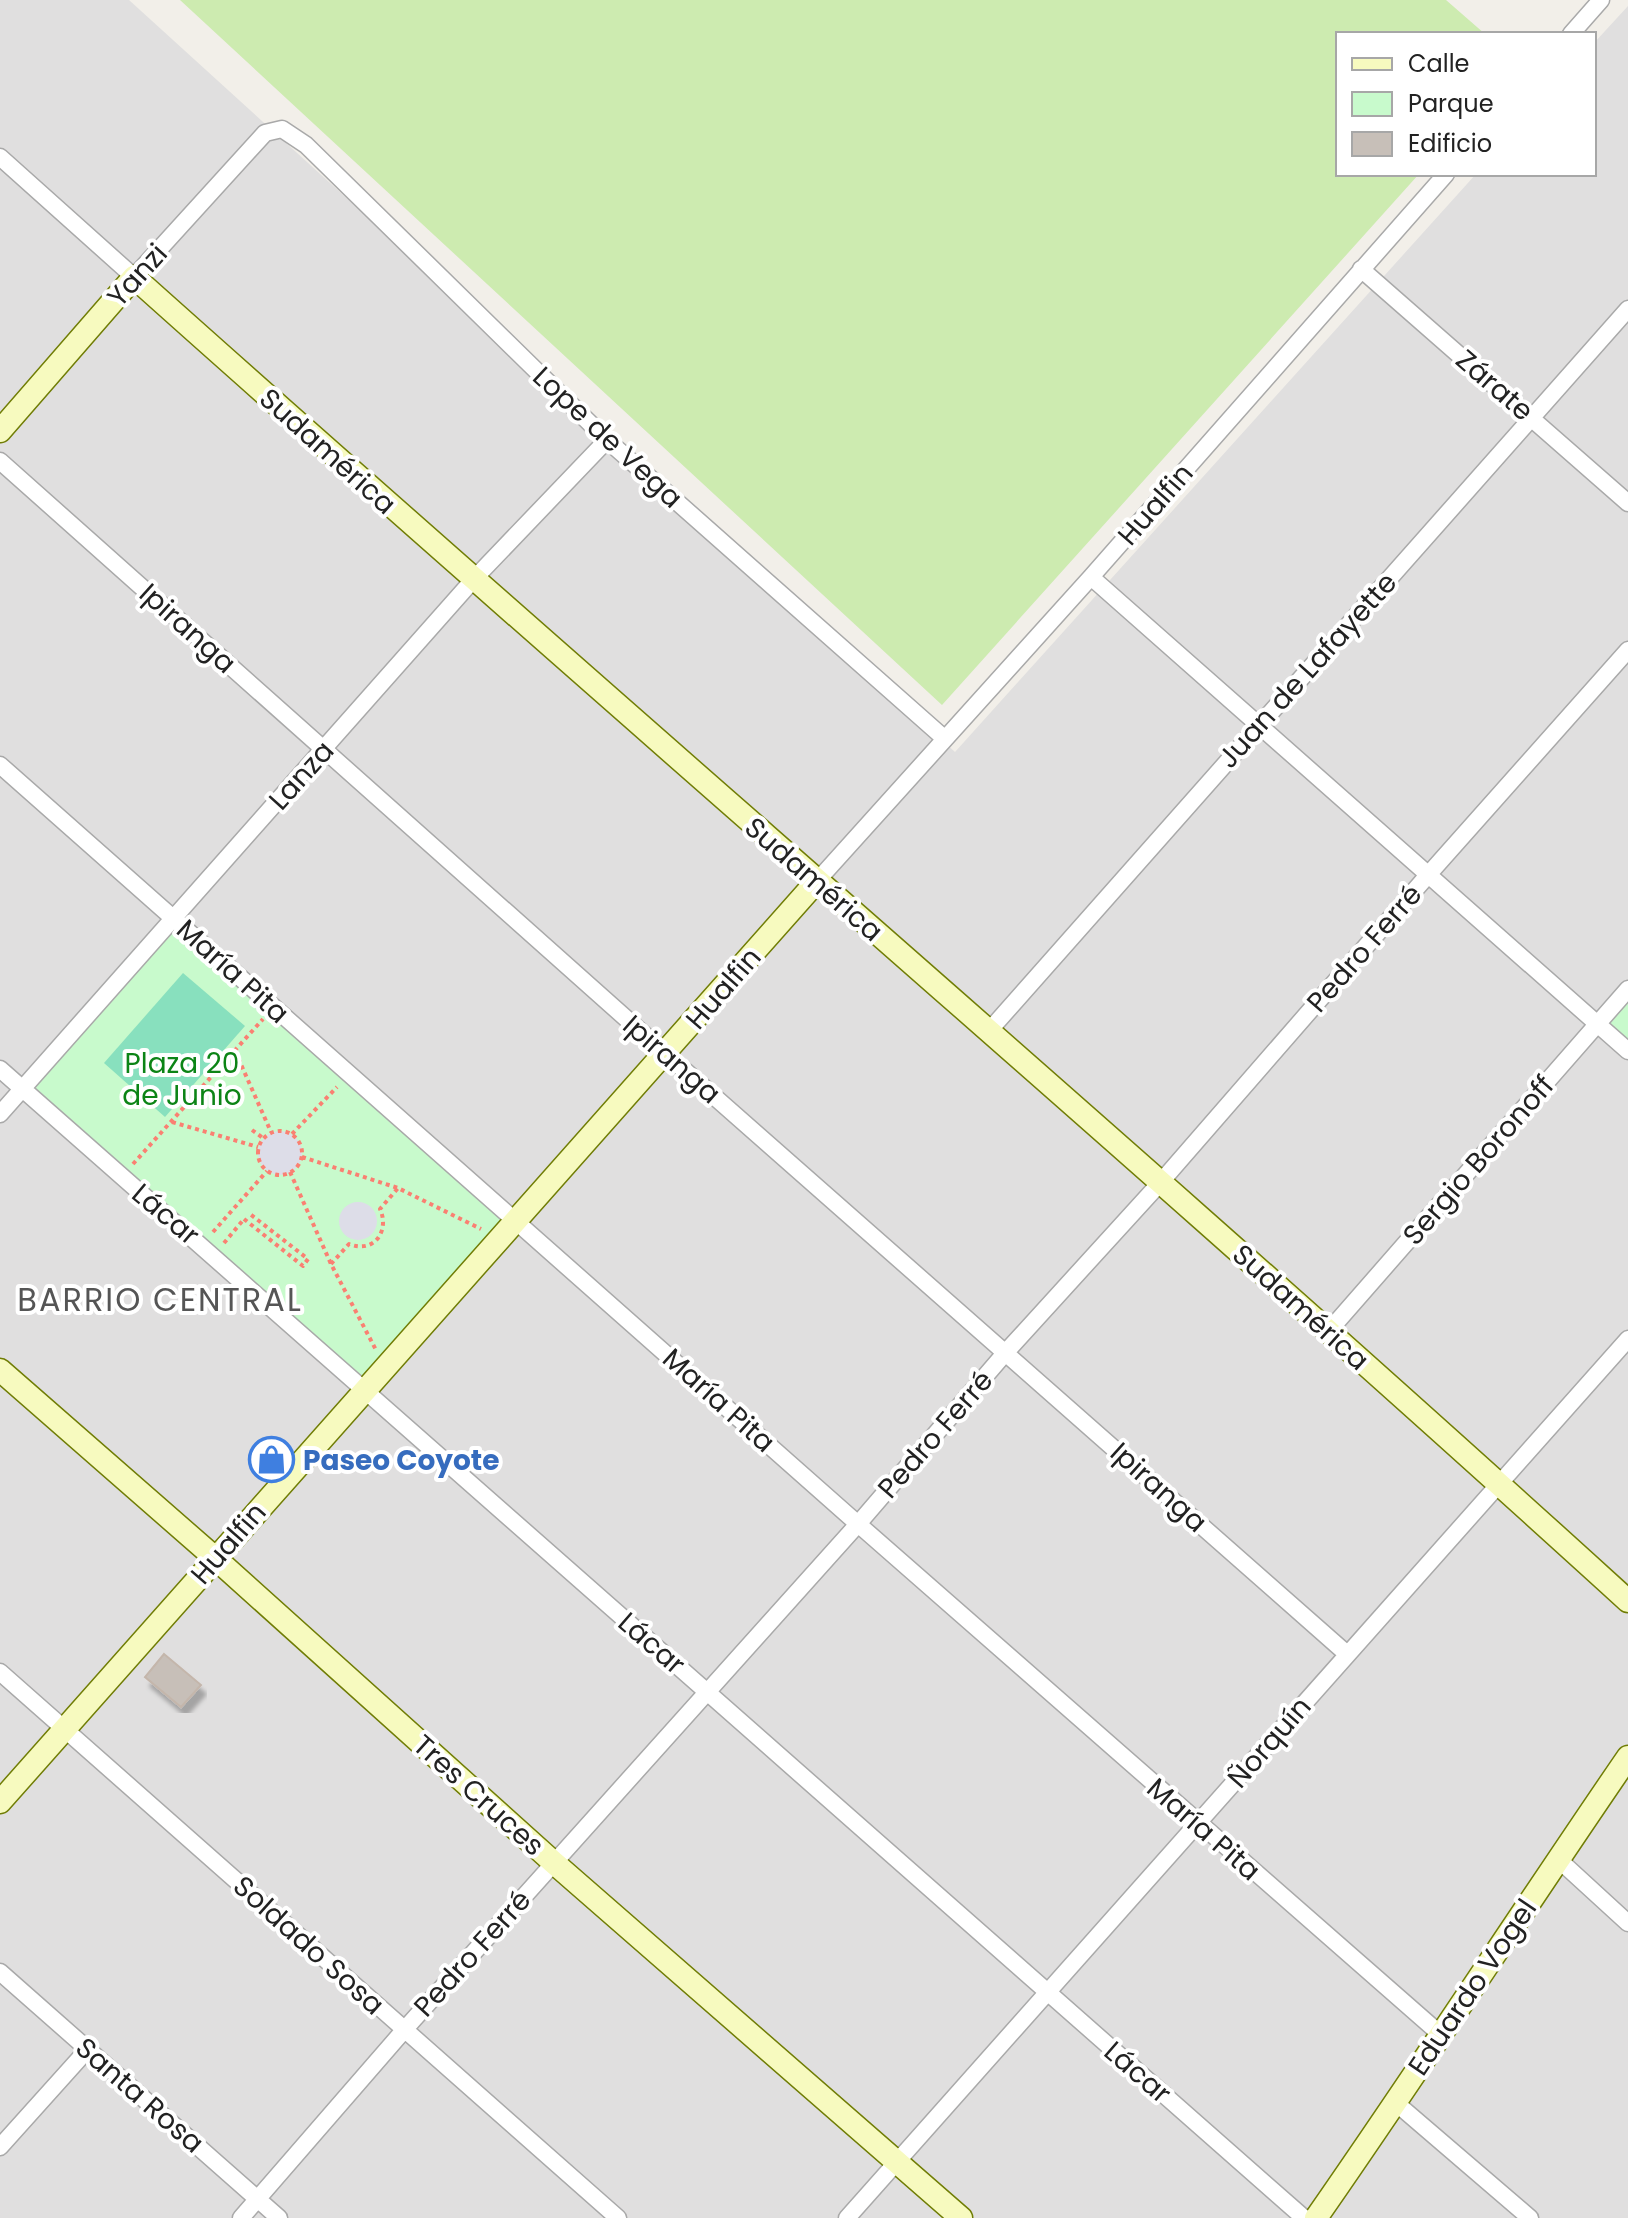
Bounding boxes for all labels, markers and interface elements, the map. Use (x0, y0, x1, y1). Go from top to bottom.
legend (1336, 32, 1596, 176)
text: Calle (1408, 47, 1469, 80)
text: Parque (1408, 87, 1494, 120)
text: Edificio (1408, 127, 1492, 160)
street label: Yanzi (99, 235, 176, 315)
street label: Zárate (1448, 341, 1542, 430)
street label: Lope de Vega (524, 358, 691, 517)
street label: Sudamérica (251, 379, 405, 523)
street label: Hualfin (1109, 455, 1202, 554)
street label: Juan de Lafayette (1209, 564, 1406, 777)
street label: Ipiranga (131, 574, 245, 682)
street label: Lanza (260, 732, 343, 818)
street label: Sudamérica (736, 808, 891, 950)
street label: Pedro Ferré (1298, 876, 1431, 1021)
street label: María Pita (168, 910, 297, 1032)
street label: Hualfin (677, 939, 770, 1038)
street label: Ipiranga (614, 1006, 729, 1113)
park label: Plaza 20 de Junio (122, 1044, 242, 1115)
street label: Sergio Boronoff (1394, 1067, 1563, 1254)
street label: Lácar (123, 1175, 208, 1254)
street label: Sudamérica (1224, 1235, 1378, 1379)
district label: BARRIO CENTRAL (17, 1277, 303, 1322)
street label: María Pita (654, 1339, 783, 1461)
street label: Pedro Ferré (869, 1362, 1002, 1507)
street label: Ipiranga (1102, 1433, 1216, 1541)
shop icon: Paseo Coyote (248, 1436, 296, 1484)
place label: Paseo Coyote (303, 1441, 499, 1480)
street label: Hualfin (182, 1494, 275, 1593)
street label: Lácar (610, 1603, 694, 1683)
street label: Ñorquín (1219, 1688, 1320, 1797)
street label: Tres Cruces (405, 1726, 553, 1865)
street label: María Pita (1138, 1769, 1269, 1890)
street label: Soldado Sosa (225, 1867, 393, 2024)
street label: Pedro Ferré (405, 1882, 540, 2025)
street label: Eduardo Vogel (1399, 1891, 1546, 2083)
street label: Santa Rosa (67, 2029, 212, 2162)
street label: Lácar (1096, 2032, 1180, 2112)

